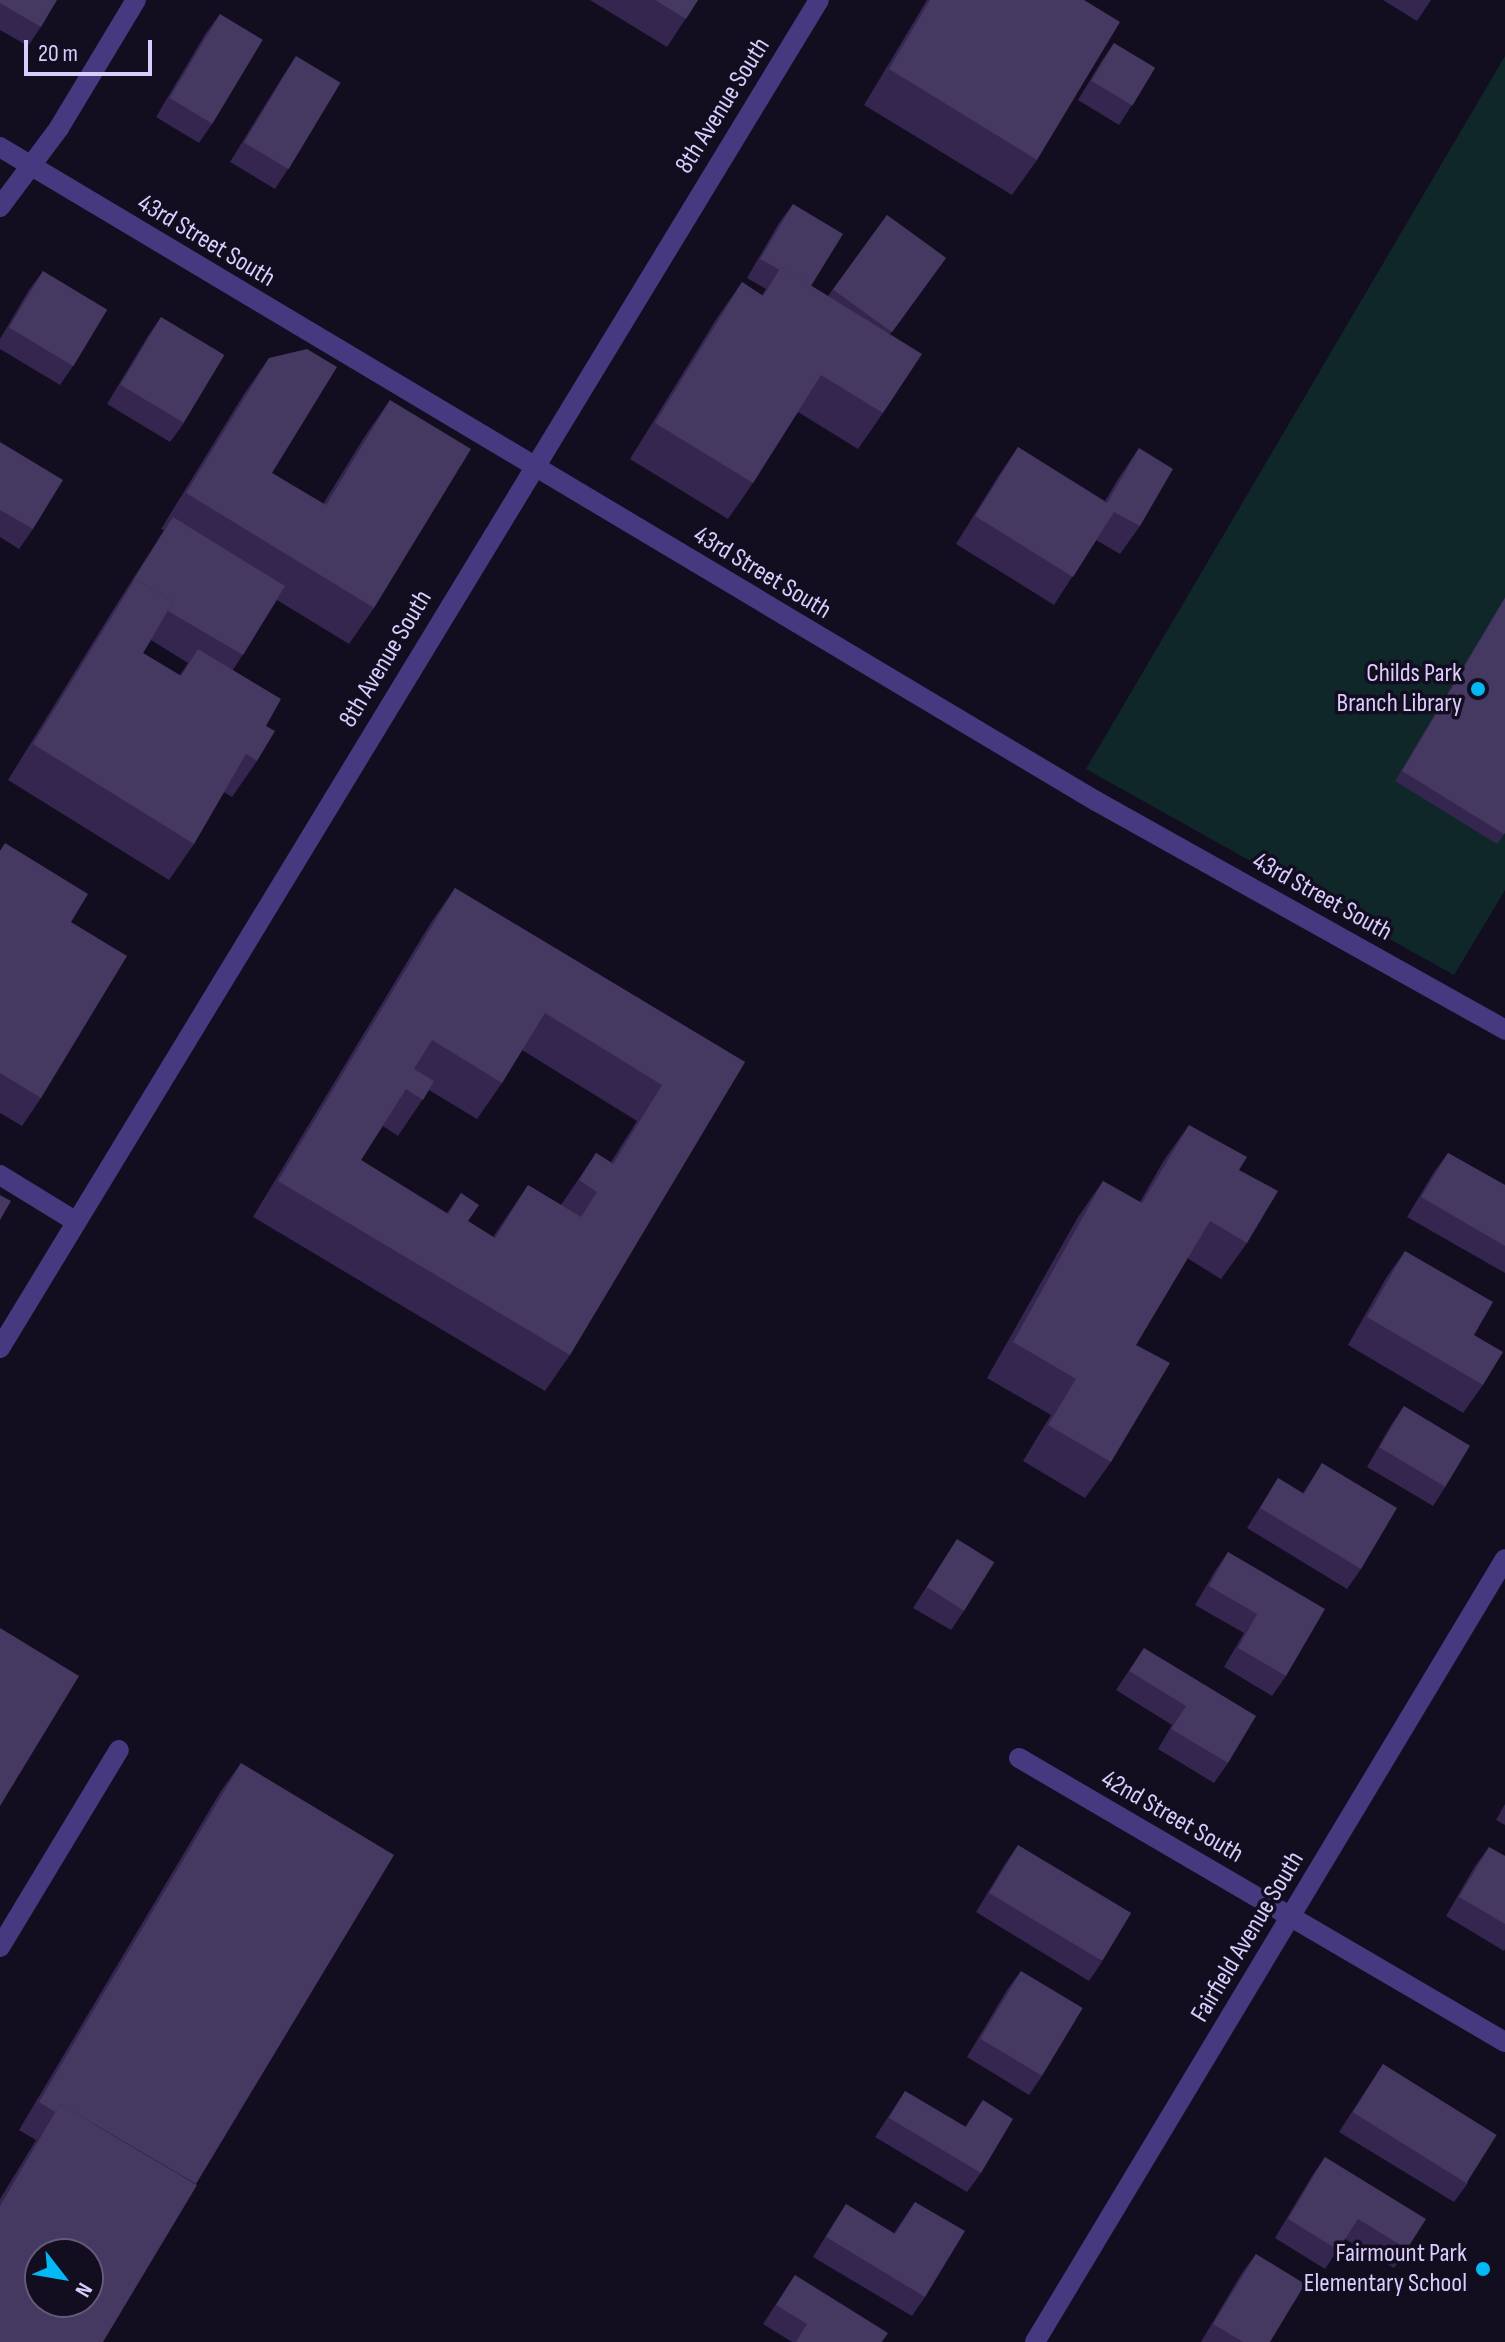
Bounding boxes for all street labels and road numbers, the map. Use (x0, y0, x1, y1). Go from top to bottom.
street label: 8th Avenue South (669, 32, 777, 180)
street label: 43rd Street South (132, 188, 280, 294)
street label: 43rd Street South (688, 520, 836, 626)
street label: 8th Avenue South (333, 585, 439, 733)
street label: 43rd Street South (1247, 846, 1397, 948)
street label: 42nd Street South (1096, 1764, 1248, 1870)
street label: Fairfield Avenue South (1185, 1846, 1311, 2028)

